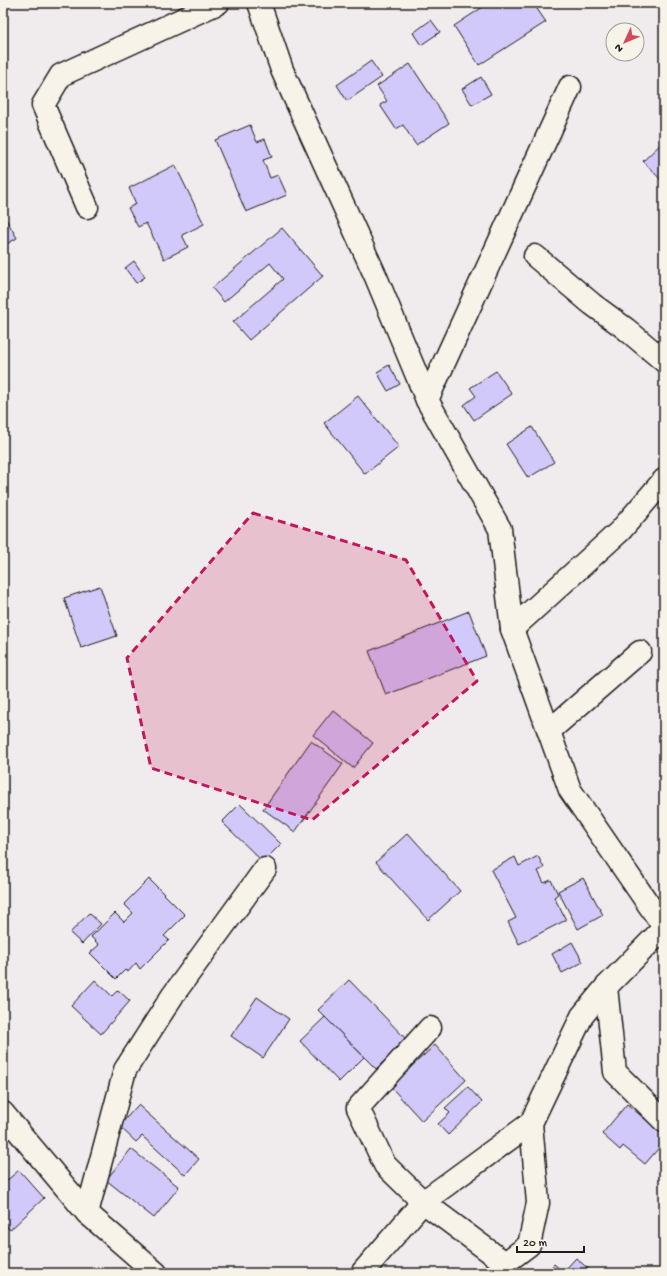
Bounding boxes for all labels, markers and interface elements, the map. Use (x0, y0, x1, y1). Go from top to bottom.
north arrow (605, 22, 645, 62)
text: N (612, 41, 626, 54)
scale bar (517, 1228, 584, 1254)
text: 20 m (523, 1237, 548, 1251)

